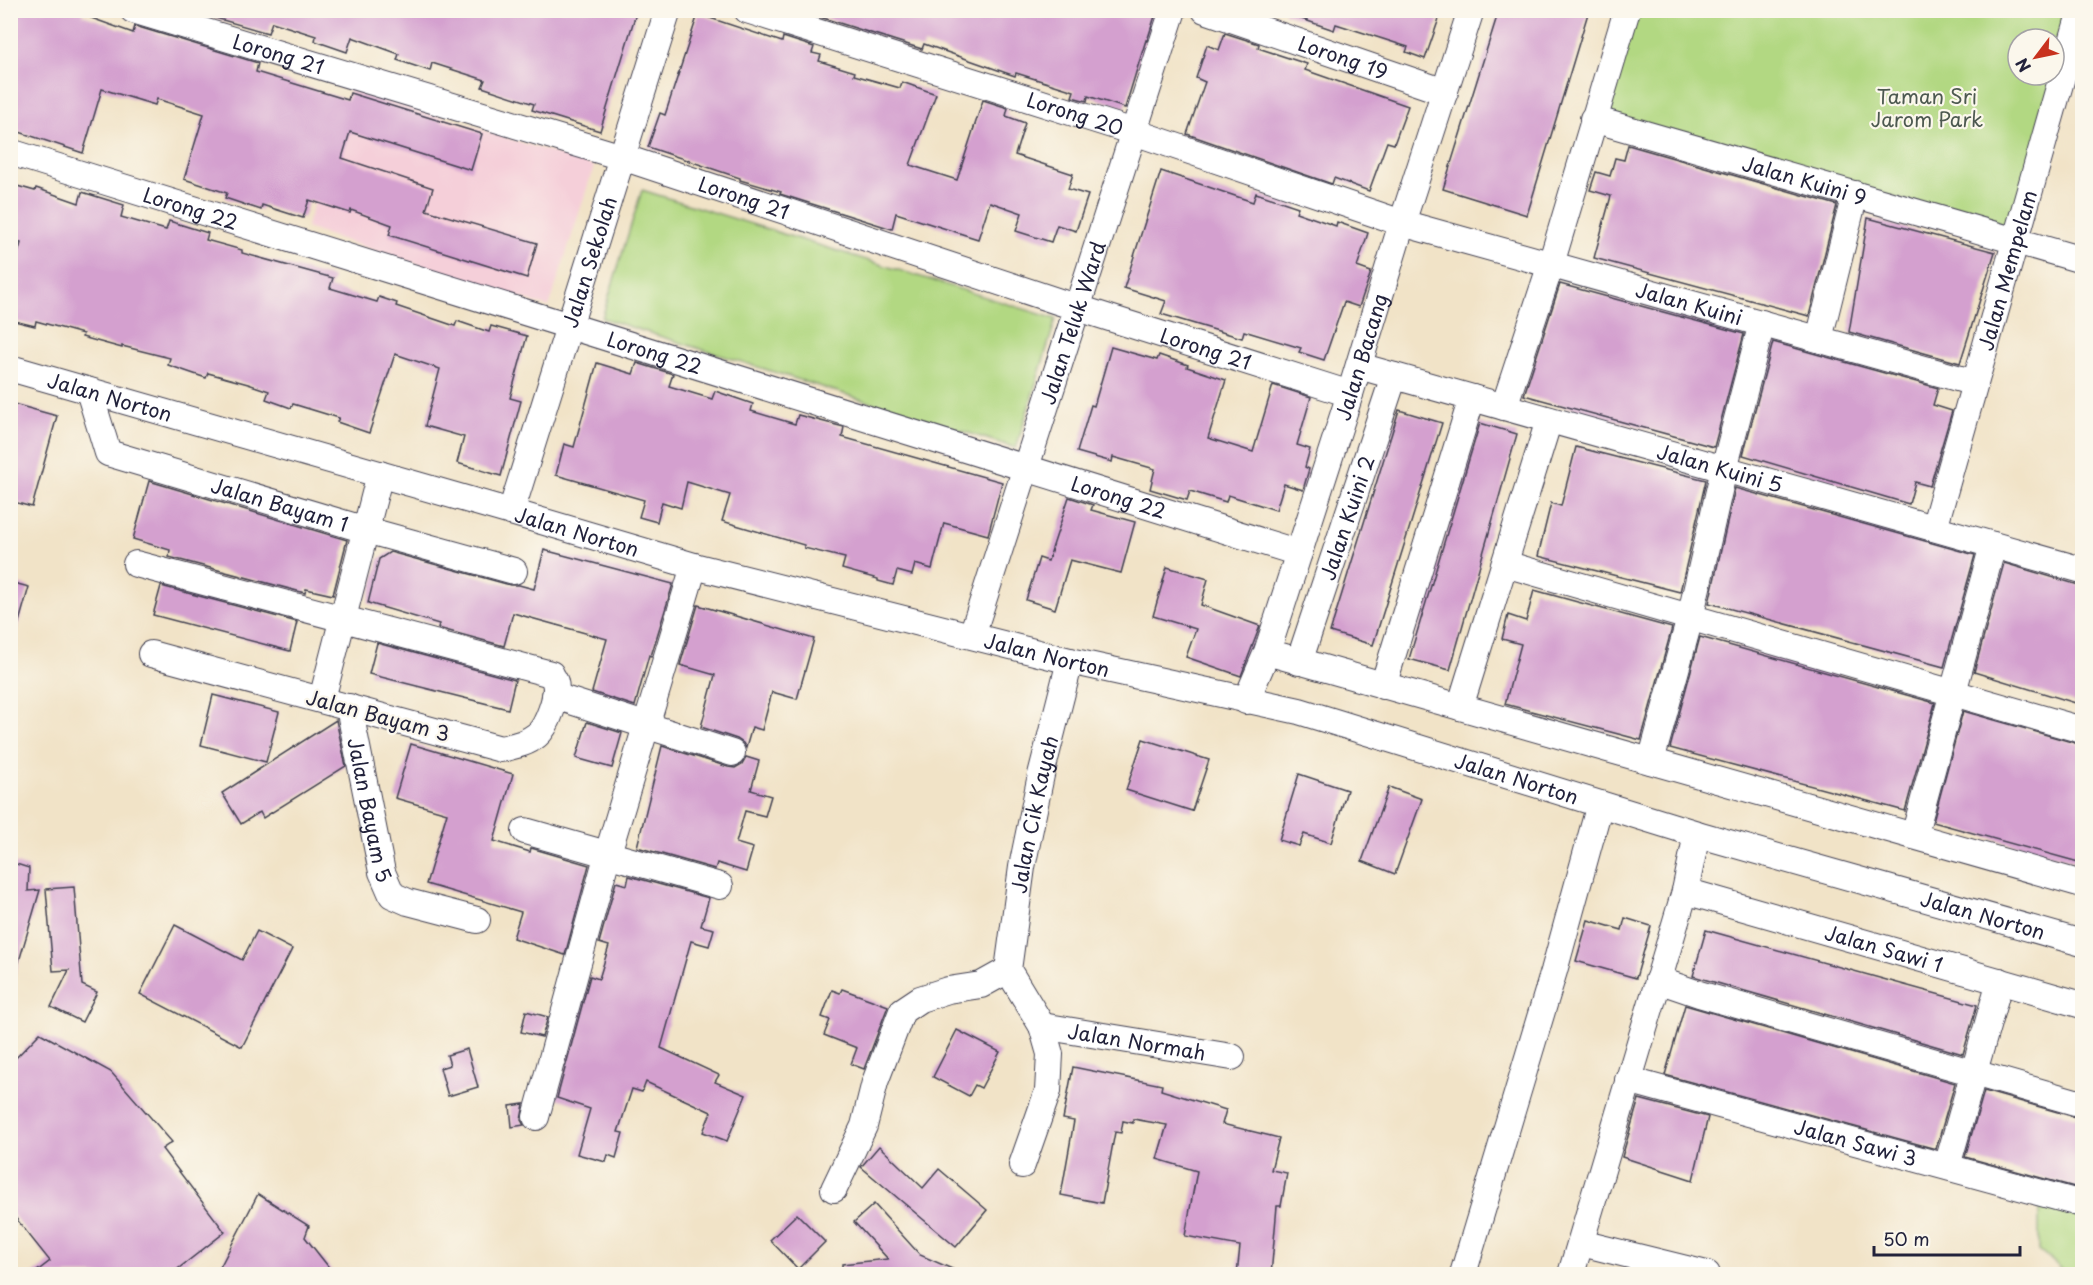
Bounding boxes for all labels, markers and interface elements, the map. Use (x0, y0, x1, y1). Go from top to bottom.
street label: Lorong 21 (229, 26, 328, 82)
north arrow (2006, 27, 2066, 87)
street label: Lorong 19 (1294, 28, 1392, 86)
text: N (2009, 54, 2036, 77)
park label: Taman Sri Jarom Park (1871, 81, 1983, 134)
street label: Lorong 20 (1023, 84, 1127, 143)
street label: Jalan Kuini 9 (1739, 148, 1870, 212)
street label: Lorong 21 (695, 168, 793, 226)
street label: Lorong 22 (139, 179, 242, 237)
street label: Jalan Mempelam (1970, 186, 2044, 354)
street label: Jalan Sekolah (555, 193, 624, 331)
street label: Jalan Teluk Ward (1032, 237, 1113, 408)
street label: Jalan Kuini (1632, 274, 1746, 332)
street label: Jalan Bacang (1327, 290, 1395, 424)
street label: Lorong 21 (1156, 320, 1255, 377)
street label: Lorong 22 (603, 324, 706, 381)
street label: Jalan Norton (44, 365, 176, 429)
street label: Jalan Kuini 5 (1654, 436, 1786, 500)
street label: Jalan Kuini 2 (1312, 452, 1382, 584)
street label: Lorong 22 (1067, 468, 1170, 526)
street label: Jalan Bayam 1 (208, 470, 352, 539)
street label: Jalan Norton (511, 499, 643, 564)
street label: Jalan Norton (981, 625, 1112, 684)
street label: Jalan Bayam 3 (303, 681, 453, 749)
street label: Jalan Cik Kayah (1004, 732, 1065, 895)
street label: Jalan Bayam 5 (340, 735, 400, 887)
street label: Jalan Norton (1451, 745, 1582, 811)
street label: Jalan Norton (1917, 883, 2049, 947)
street label: Jalan Sawi 1 (1821, 917, 1947, 979)
street label: Jalan Normah (1066, 1015, 1208, 1067)
street label: Jalan Sawi 3 (1791, 1111, 1920, 1173)
scale bar (1874, 1219, 2020, 1257)
text: 50 m (1883, 1225, 1930, 1252)

